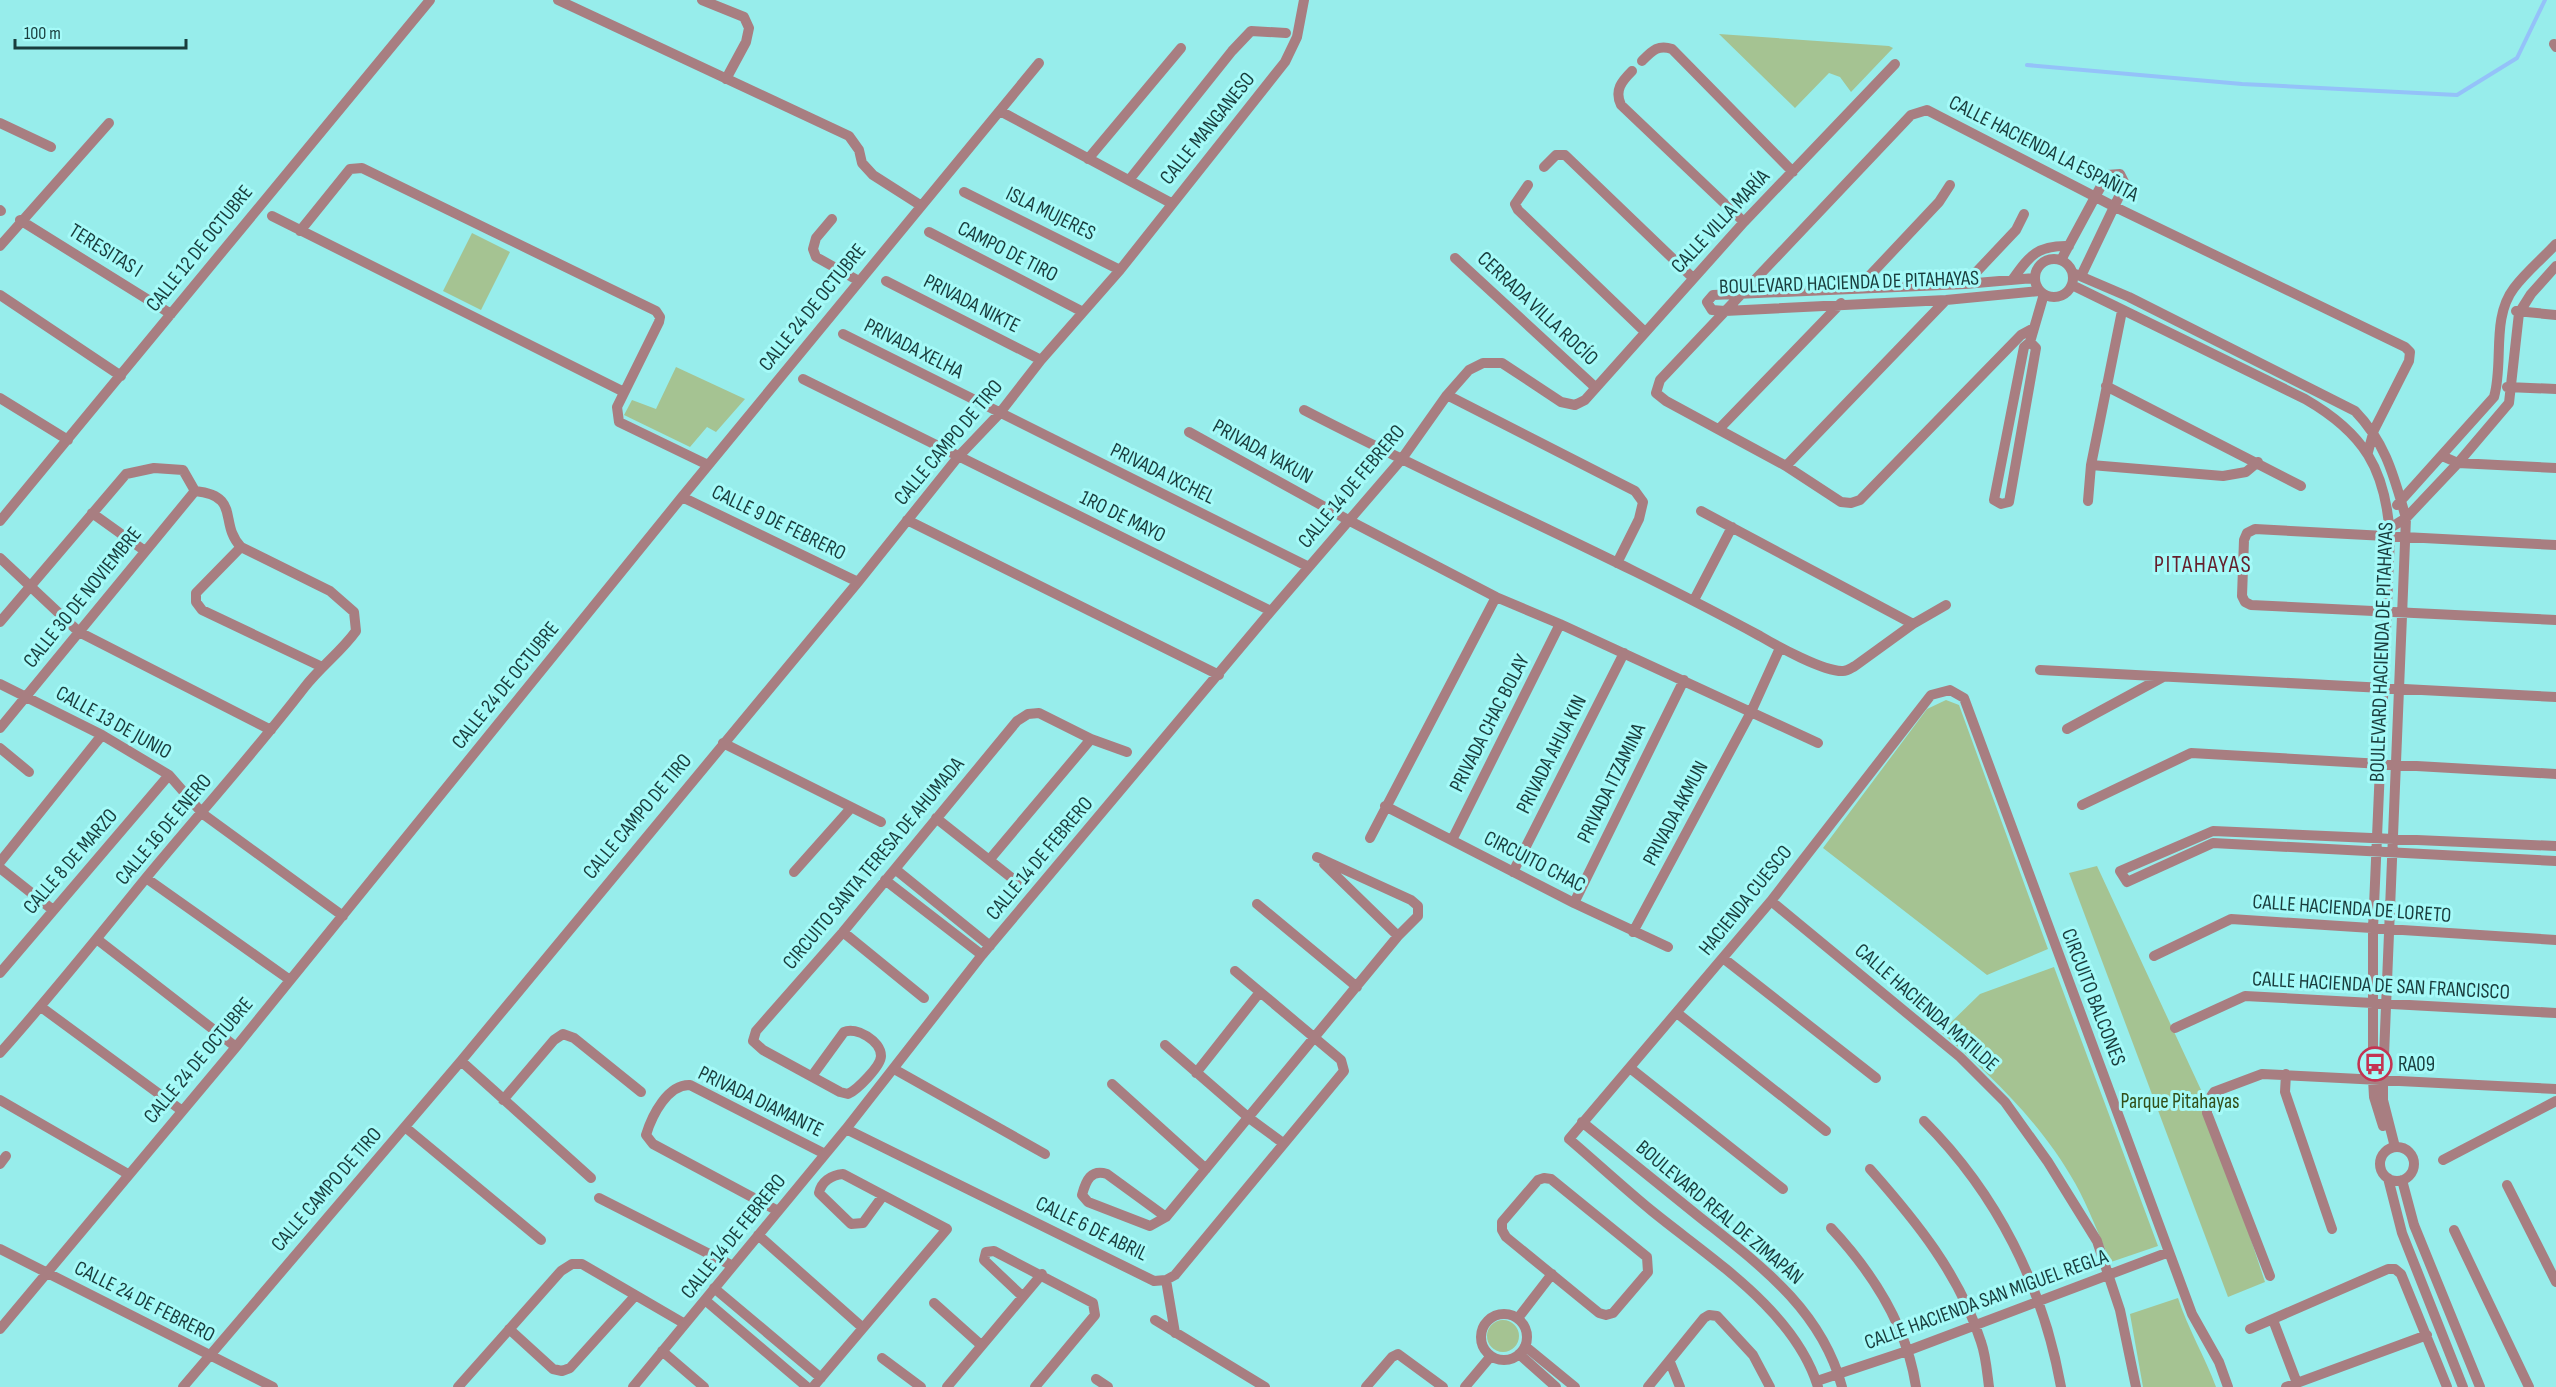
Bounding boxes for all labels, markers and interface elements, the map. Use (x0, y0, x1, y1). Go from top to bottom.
scale bar (15, 12, 186, 50)
text: 100 m (24, 23, 61, 44)
street label: CALLE MANGANESO (1155, 67, 1260, 189)
street label: CALLE HACIENDA LA ESPAÑITA (1945, 90, 2144, 208)
street label: CALLE VILLA MARÍA (1666, 163, 1776, 278)
street label: CALLE 12 DE OCTUBRE (141, 180, 258, 317)
street label: ISLA MUJERES (1002, 181, 1100, 246)
street label: CAMPO DE TIRO (953, 216, 1062, 287)
street label: TERESITAS I (64, 218, 147, 283)
street label: CALLE 24 DE OCTUBRE (753, 239, 871, 376)
street label: CERRADA VILLA ROCÍO (1472, 246, 1603, 371)
street label: BOULEVARD HACIENDA DE PITAHAYAS (1719, 265, 1979, 300)
street label: PRIVADA NIKTE (919, 269, 1024, 338)
street label: PRIVADA XELHA (860, 313, 968, 385)
street label: CALLE CAMPO DE TIRO (889, 375, 1008, 510)
street label: PRIVADA YAKUN (1208, 414, 1317, 489)
street label: CALLE 14 DE FEBRERO (1293, 420, 1410, 553)
street label: PRIVADA IXCHEL (1106, 437, 1219, 510)
street label: CALLE 9 DE FEBRERO (708, 479, 850, 566)
street label: 1RO DE MAYO (1076, 485, 1170, 548)
street label: CALLE 30 DE NOVIEMBRE (18, 522, 147, 673)
street label: BOULEVARD HACIENDA DE PITAHAYAS (2364, 522, 2399, 782)
district label: PITAHAYAS (2154, 550, 2252, 579)
street label: CALLE 24 DE OCTUBRE (446, 617, 564, 754)
street label: PRIVADA CHAC BOLAY (1444, 650, 1535, 796)
street label: CALLE 13 DE JUNIO (51, 680, 176, 765)
street label: PRIVADA AHUA KIN (1511, 691, 1592, 818)
street label: PRIVADA ITZAMINA (1572, 718, 1652, 847)
street label: CALLE CAMPO DE TIRO (578, 749, 697, 884)
street label: CIRCUITO SANTA TERESA DE AHUMADA (777, 751, 970, 974)
street label: PRIVADA AKMUN (1637, 757, 1714, 870)
street label: CALLE 16 DE ENERO (110, 769, 217, 890)
street label: CALLE 14 DE FEBRERO (981, 792, 1098, 925)
street label: CALLE 8 DE MARZO (18, 804, 123, 919)
street label: CIRCUITO CHAC (1480, 825, 1590, 898)
street label: HACIENDA CUESCO (1693, 840, 1797, 960)
street label: CALLE HACIENDA DE LORETO (2252, 889, 2452, 928)
street label: CIRCUITO BALCONES (2056, 925, 2131, 1069)
street label: CALLE HACIENDA MATILDE (1850, 938, 2004, 1077)
street label: CALLE HACIENDA DE SAN FRANCISCO (2251, 966, 2510, 1005)
street label: CALLE 24 DE OCTUBRE (138, 992, 258, 1128)
bus stop icon: RA09 (2357, 1046, 2393, 1082)
place label: RA09 (2398, 1052, 2435, 1077)
street label: PRIVADA DIAMANTE (694, 1060, 827, 1142)
park label: Parque Pitahayas (2120, 1089, 2240, 1114)
street label: CALLE CAMPO DE TIRO (266, 1122, 387, 1256)
street label: BOULEVARD REAL DE ZIMAPÁN (1631, 1135, 1808, 1290)
street label: CALLE 14 DE FEBRERO (676, 1169, 791, 1304)
street label: CALLE 6 DE ABRIL (1032, 1191, 1152, 1266)
street label: CALLE HACIENDA SAN MIGUEL REGLA (1861, 1243, 2112, 1355)
street label: CALLE 24 DE FEBRERO (70, 1255, 219, 1348)

